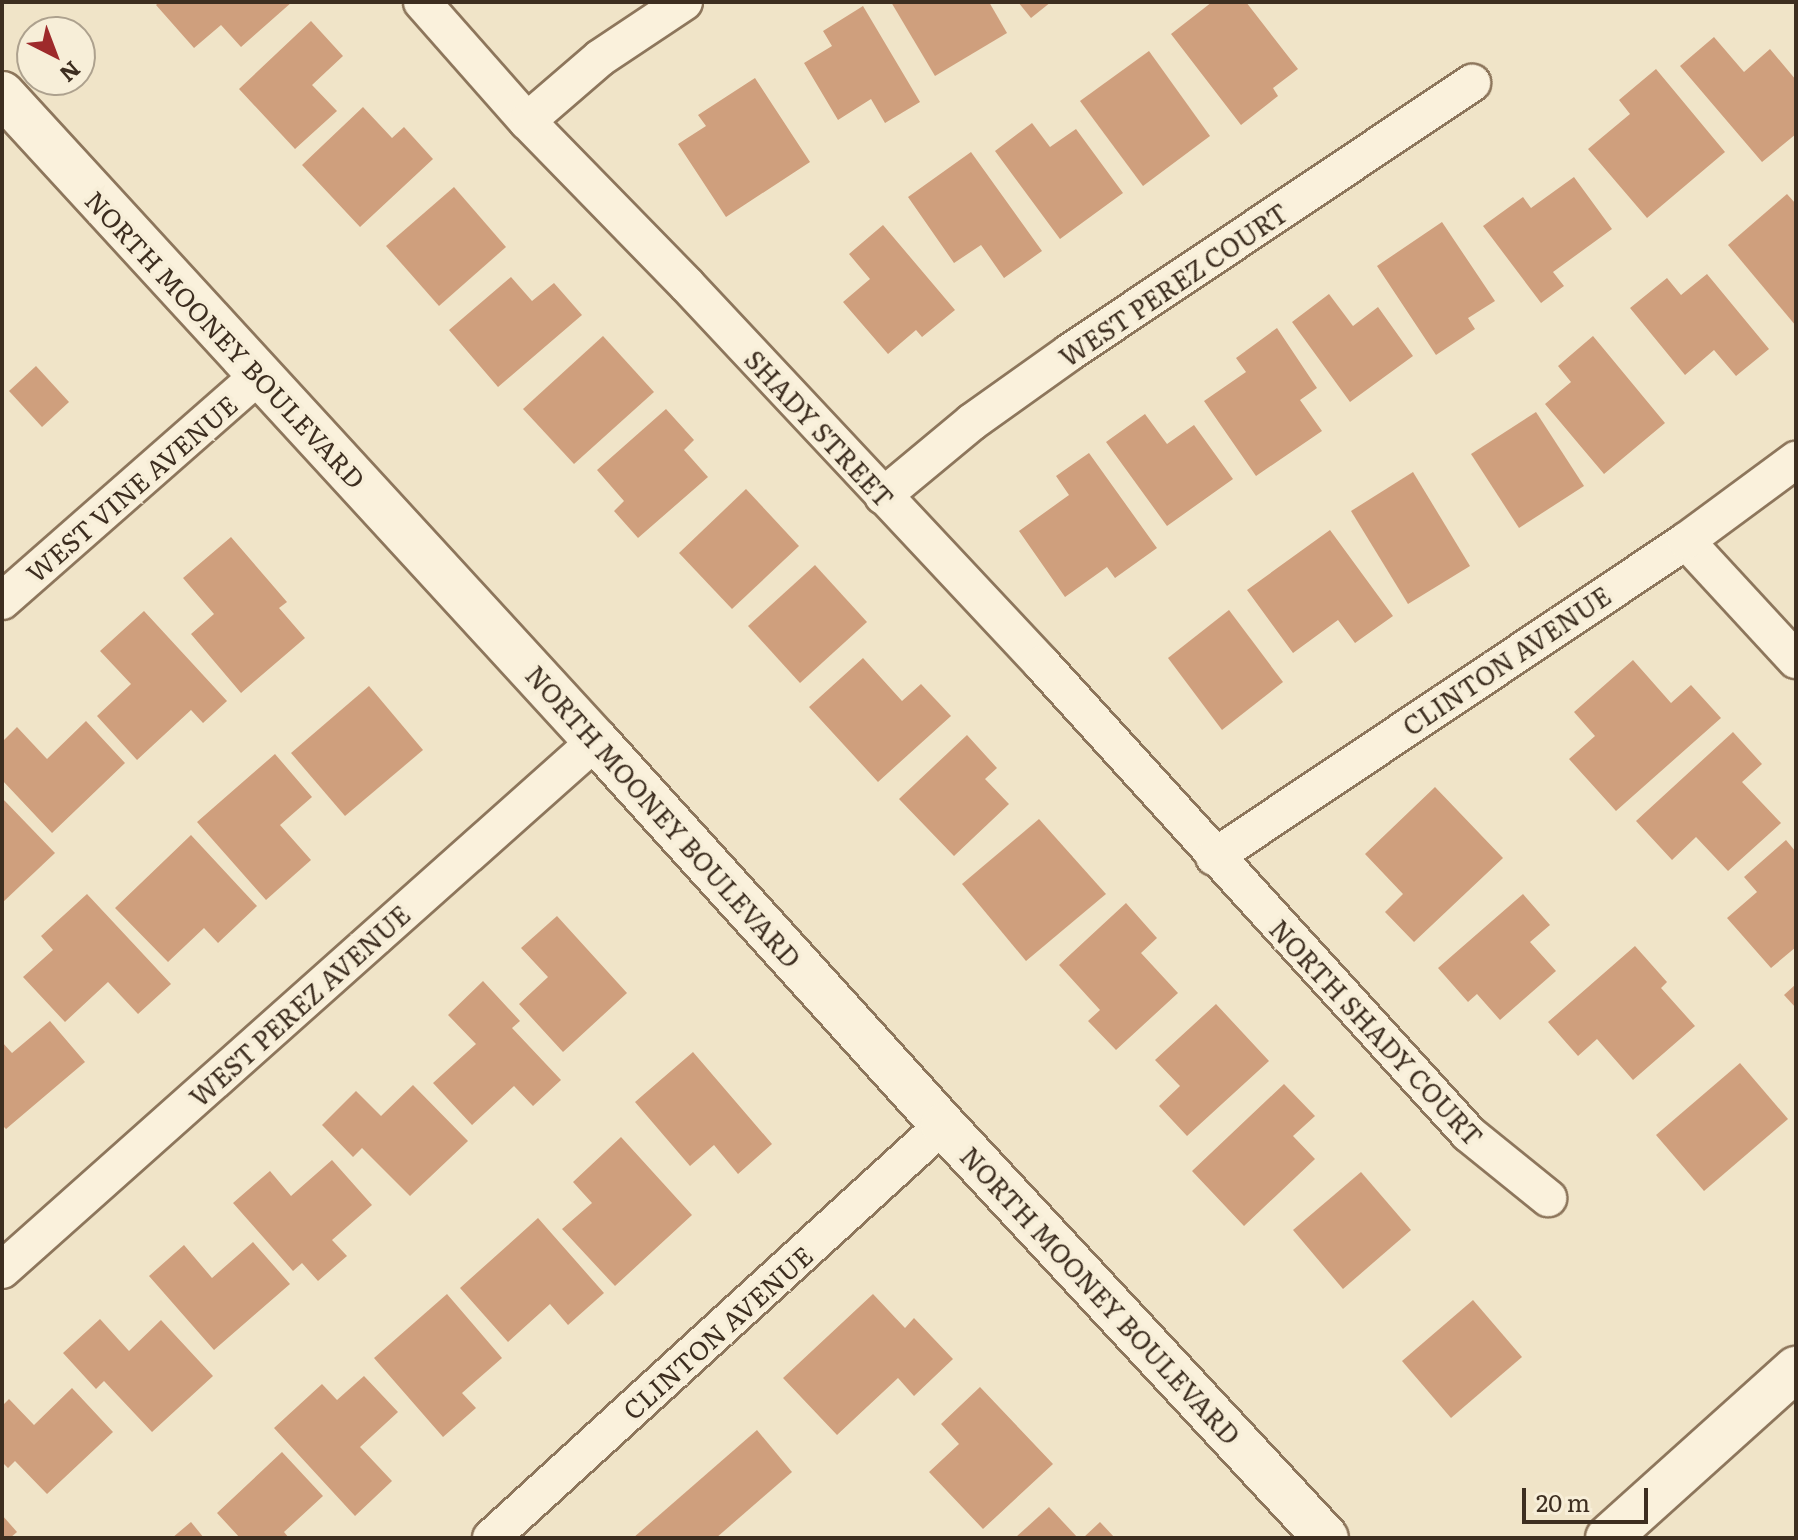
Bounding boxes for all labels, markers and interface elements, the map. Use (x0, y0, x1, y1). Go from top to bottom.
north arrow (16, 16, 96, 96)
text: N (53, 54, 89, 91)
street label: NORTH MOONEY BOULEVARD (80, 184, 372, 494)
street label: WEST PEREZ COURT (1053, 196, 1293, 372)
street label: SHADY STREET (739, 343, 901, 513)
street label: WEST VINE AVENUE (19, 388, 243, 588)
street label: CLINTON AVENUE (1396, 579, 1616, 741)
street label: NORTH MOONEY BOULEVARD (520, 659, 808, 973)
street label: WEST PEREZ AVENUE (182, 898, 416, 1112)
street label: NORTH SHADY COURT (1264, 912, 1490, 1152)
street label: NORTH MOONEY BOULEVARD (955, 1140, 1247, 1450)
street label: CLINTON AVENUE (616, 1239, 818, 1425)
scale bar (1526, 1472, 1652, 1522)
text: 20 m (1536, 1484, 1590, 1519)

